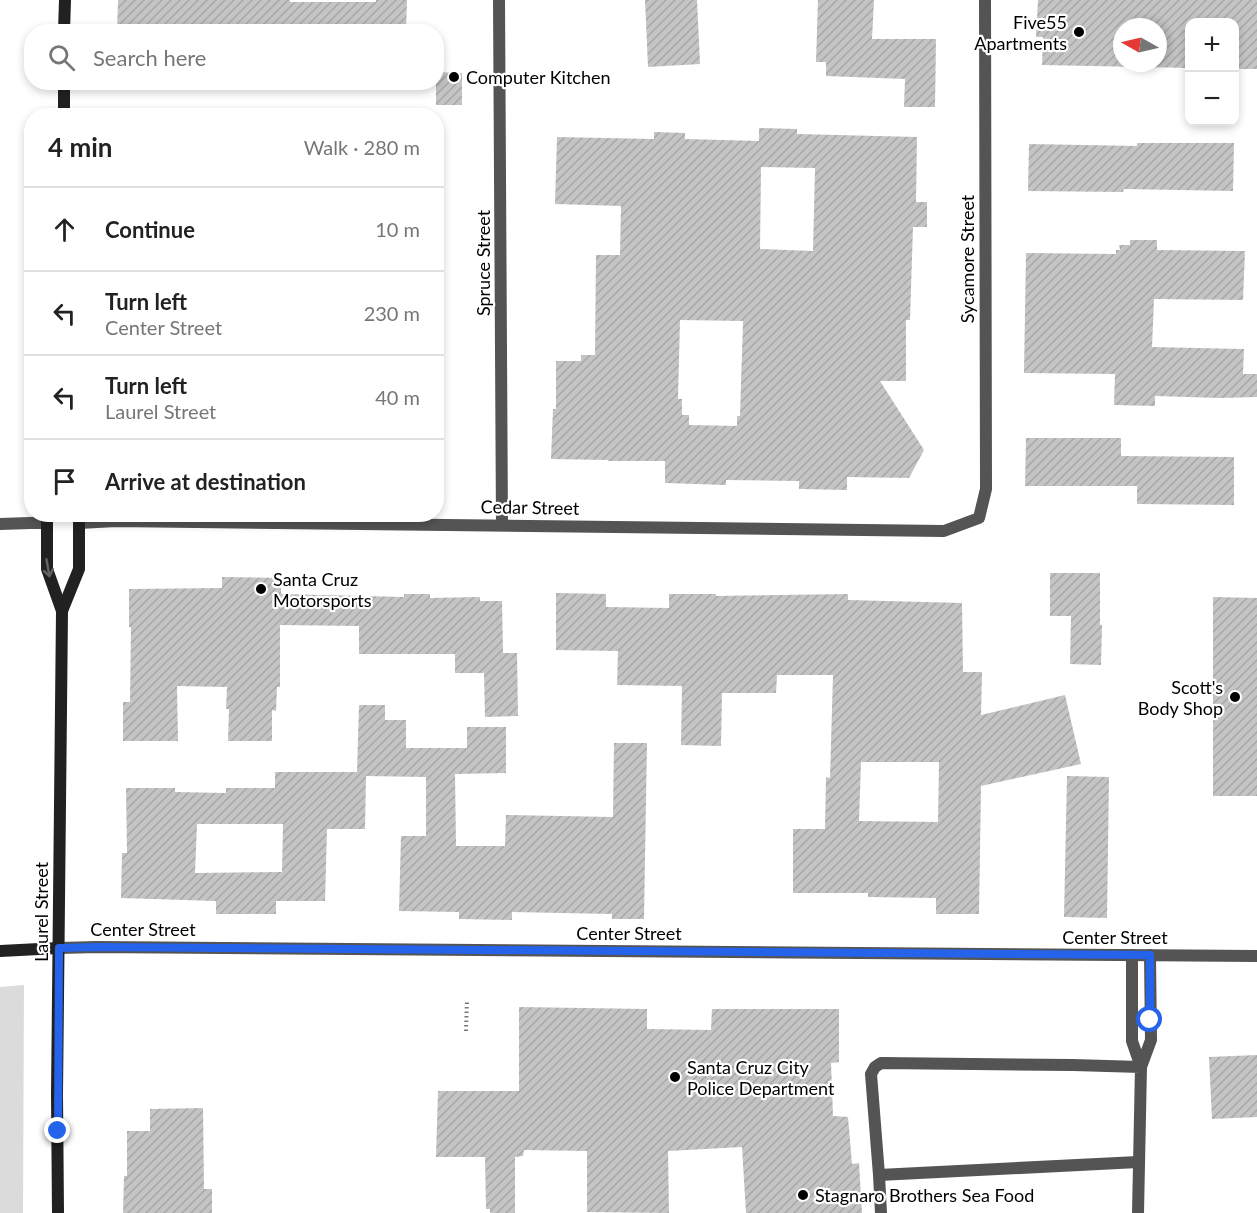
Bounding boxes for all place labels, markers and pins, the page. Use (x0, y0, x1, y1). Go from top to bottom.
place label: Five55 Apartments (974, 11, 1067, 54)
marker: Five55 Apartments (1072, 25, 1086, 39)
place label: Computer Kitchen (466, 66, 611, 88)
marker: Computer Kitchen (447, 70, 461, 84)
place label: Santa Cruz Motorsports (273, 568, 372, 611)
marker: Santa Cruz Motorsports (254, 582, 268, 596)
place label: Scott's Body Shop (1138, 676, 1223, 719)
marker: Scott's Body Shop (1228, 690, 1242, 704)
place label: Santa Cruz City Police Department (687, 1056, 835, 1099)
marker: Santa Cruz City Police Department (668, 1070, 682, 1084)
place label: Stagnaro Brothers Sea Food (815, 1184, 1034, 1206)
marker: Stagnaro Brothers Sea Food (796, 1188, 810, 1202)

